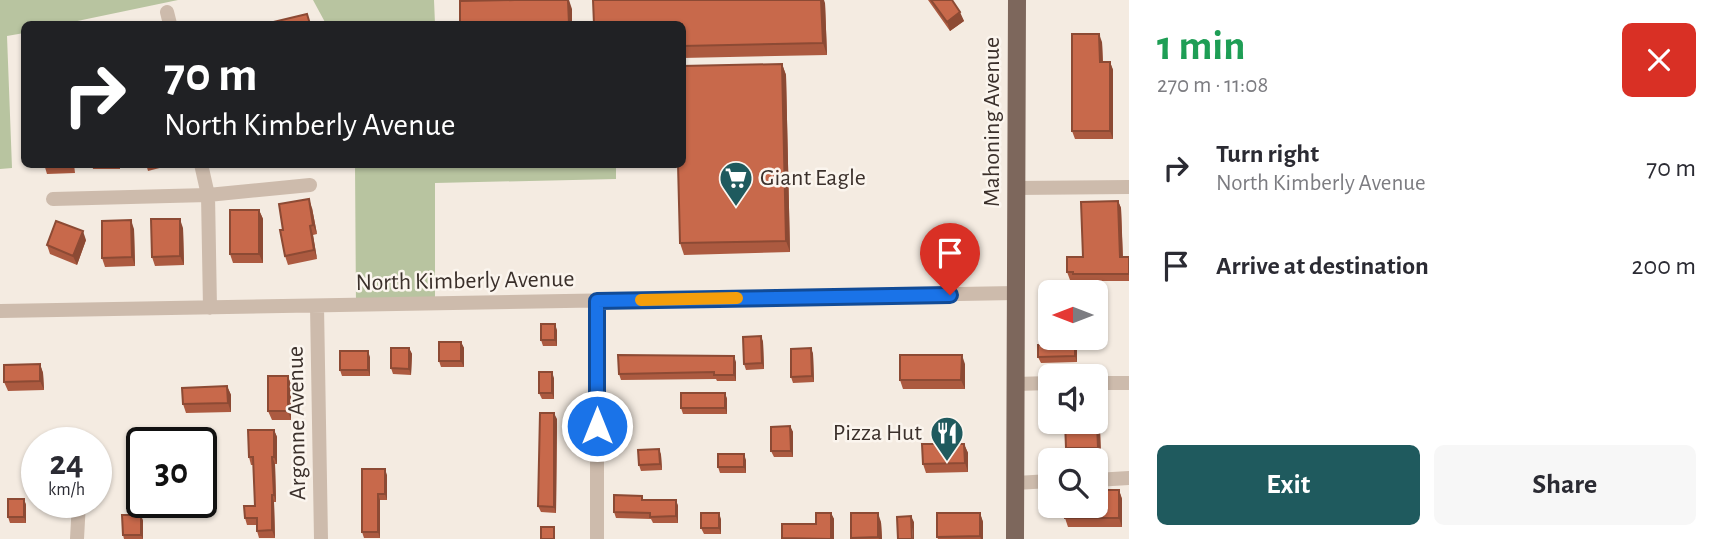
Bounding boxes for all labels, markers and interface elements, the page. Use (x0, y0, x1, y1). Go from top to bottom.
button: close (1622, 23, 1696, 97)
text: 1 min (1157, 25, 1246, 67)
street label: Mahoning Avenue (980, 37, 1004, 207)
icon: right (49, 49, 140, 140)
text: 70 m (164, 51, 258, 100)
text: 270 m · 11:08 (1157, 74, 1268, 97)
text: North Kimberly Avenue (164, 109, 456, 141)
text: Turn right (1216, 141, 1319, 167)
icon: right (1157, 149, 1195, 187)
text: 70 m (1646, 155, 1696, 181)
supermarket icon: Giant Eagle (717, 159, 755, 208)
place label: Giant Eagle (760, 166, 866, 190)
text: North Kimberly Avenue (1216, 172, 1426, 195)
pin (920, 223, 980, 295)
icon: arrive (931, 234, 969, 272)
icon: arrive (1157, 247, 1195, 285)
text: Arrive at destination (1216, 253, 1429, 279)
text: 200 m (1632, 253, 1696, 279)
street label: North Kimberly Avenue (355, 267, 575, 295)
north arrow (1038, 280, 1108, 350)
map controls (1038, 280, 1108, 518)
street label: Argonne Avenue (284, 346, 310, 500)
button: sound (1038, 364, 1108, 434)
position arrow (560, 389, 634, 463)
restaurant icon: Pizza Hut (928, 414, 966, 463)
place label: Pizza Hut (833, 421, 922, 445)
speed limit sign: 30 (126, 427, 217, 518)
button: Exit (1157, 445, 1420, 525)
button: Share (1434, 445, 1696, 525)
text: 24 (49, 446, 84, 481)
button: search (1038, 448, 1108, 518)
text: km/h (48, 481, 85, 499)

